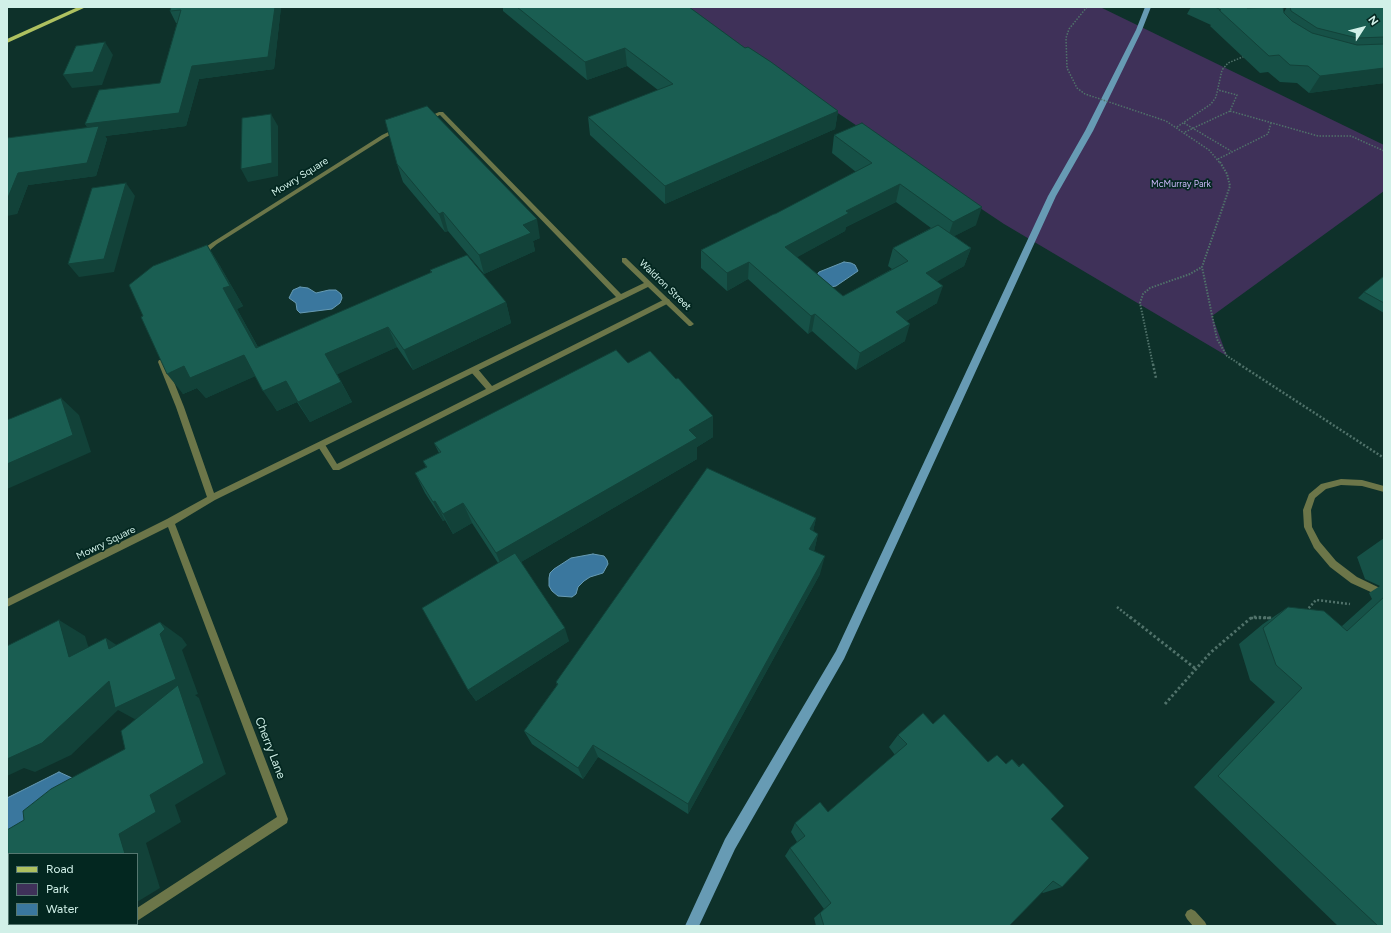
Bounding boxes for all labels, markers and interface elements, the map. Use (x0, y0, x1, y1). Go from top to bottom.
north arrow (1343, 8, 1383, 48)
text: N (1365, 13, 1381, 28)
street label: Mowry Square (269, 155, 331, 199)
park label: McMurray Park (1151, 179, 1211, 189)
street label: Waldron Street (637, 257, 693, 313)
street label: Mowry Square (74, 523, 138, 563)
street label: Cherry Lane (252, 715, 288, 781)
legend (8, 853, 138, 925)
text: Road (46, 862, 74, 876)
text: Park (46, 882, 69, 896)
text: Water (46, 902, 78, 916)

